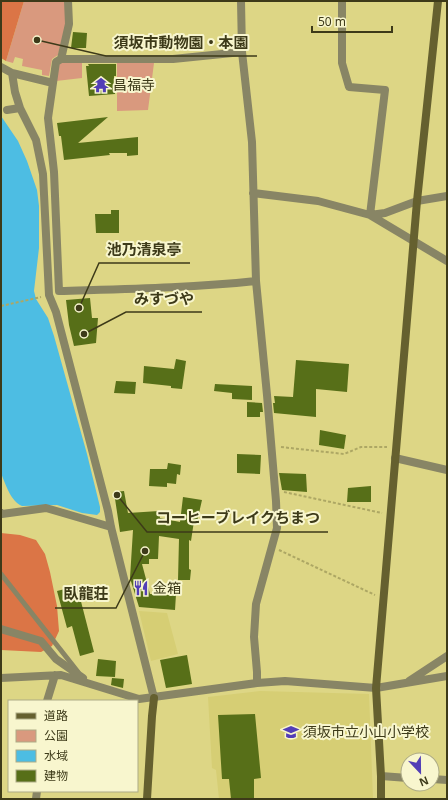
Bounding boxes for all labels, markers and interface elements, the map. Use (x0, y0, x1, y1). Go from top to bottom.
scale bar (312, 8, 392, 34)
text: 50 m (318, 13, 346, 30)
callout: 須坂市動物園・本園 (106, 29, 257, 56)
text: 須坂市動物園・本園 (113, 32, 249, 52)
place label: 昌福寺 (113, 75, 155, 94)
temple icon: 昌福寺 (92, 76, 110, 94)
callout: 池乃清泉亭 (99, 236, 190, 263)
text: 池乃清泉亭 (106, 239, 182, 259)
callout: みすづや (126, 285, 202, 312)
text: みすづや (134, 288, 194, 308)
callout: コーヒーブレイクちまつ (147, 505, 328, 532)
text: コーヒーブレイクちまつ (156, 507, 320, 527)
place label: 金箱 (153, 578, 181, 597)
restaurant icon: 金箱 (132, 579, 150, 597)
callout: 臥龍荘 (55, 581, 116, 608)
text: 臥龍荘 (63, 583, 109, 603)
legend (8, 700, 138, 792)
text: 道路 (44, 707, 68, 724)
place label: 須坂市立小山小学校 (303, 722, 429, 741)
school or university icon: 須坂市立小山小学校 (282, 723, 300, 741)
text: 公園 (44, 727, 68, 744)
text: 水域 (44, 747, 68, 764)
north arrow (400, 752, 440, 792)
text: 建物 (44, 767, 68, 784)
text: N (417, 773, 431, 790)

